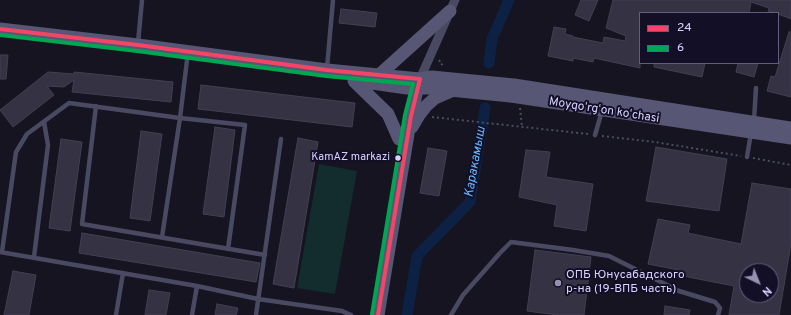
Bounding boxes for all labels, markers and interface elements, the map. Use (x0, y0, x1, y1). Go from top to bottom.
legend (639, 12, 779, 64)
text: 24 (677, 20, 692, 36)
text: 6 (677, 40, 684, 56)
street label: Moyqoʻrgʻon koʻchasi (548, 95, 660, 127)
water label: Каракамыш (462, 125, 490, 199)
place label: KamAZ markazi (311, 151, 390, 165)
marker: KamAZ markazi (393, 153, 403, 163)
north arrow (739, 263, 779, 303)
place label: ОПБ Юнусабадского р-на (19-ВПБ часть) (566, 269, 685, 297)
marker: ОПБ Юнусабадского р-на (19-ВПБ часть) (553, 278, 563, 288)
text: N (759, 283, 774, 299)

